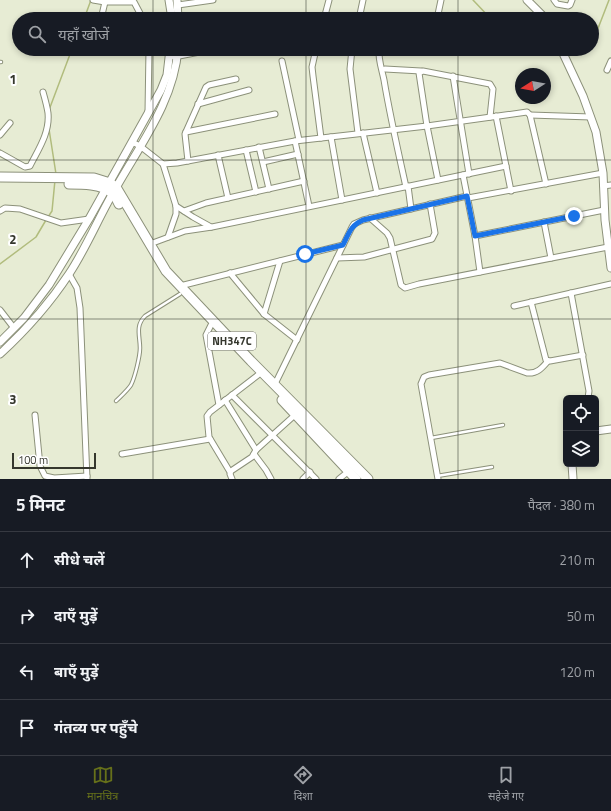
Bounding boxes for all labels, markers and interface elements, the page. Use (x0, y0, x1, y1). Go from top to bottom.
search box (12, 12, 599, 56)
icon: search (26, 23, 48, 45)
text: यहाँ खोजें (58, 23, 109, 46)
north arrow (515, 68, 551, 104)
text: 1 (9, 69, 17, 89)
route end (565, 207, 583, 225)
text: 2 (9, 229, 17, 249)
route start (296, 245, 314, 263)
road number: NH347C (208, 332, 256, 350)
text: 3 (9, 389, 17, 409)
map controls (563, 395, 599, 467)
button: locate (563, 395, 599, 431)
button: layers (563, 431, 599, 467)
scale bar (12, 451, 96, 470)
text: 100 m (18, 452, 48, 468)
text: 5 मिनट (16, 492, 65, 518)
text: पैदल · 380 m (528, 495, 595, 515)
text: सीधे चलें (54, 548, 105, 571)
icon: ahead (16, 549, 38, 571)
text: 210 m (559, 550, 595, 570)
text: दाएँ मुड़ें (54, 604, 98, 627)
icon: right (16, 605, 38, 627)
text: 50 m (567, 606, 595, 626)
text: बाएँ मुड़ें (54, 660, 98, 683)
icon: left (16, 661, 38, 683)
text: 120 m (559, 662, 595, 682)
text: गंतव्य पर पहुँचे (54, 716, 138, 739)
icon: arrive (16, 717, 38, 739)
tab: मानचित्र (87, 764, 118, 804)
tab: दिशा (292, 764, 314, 804)
tab: सहेजे गए (488, 764, 524, 804)

